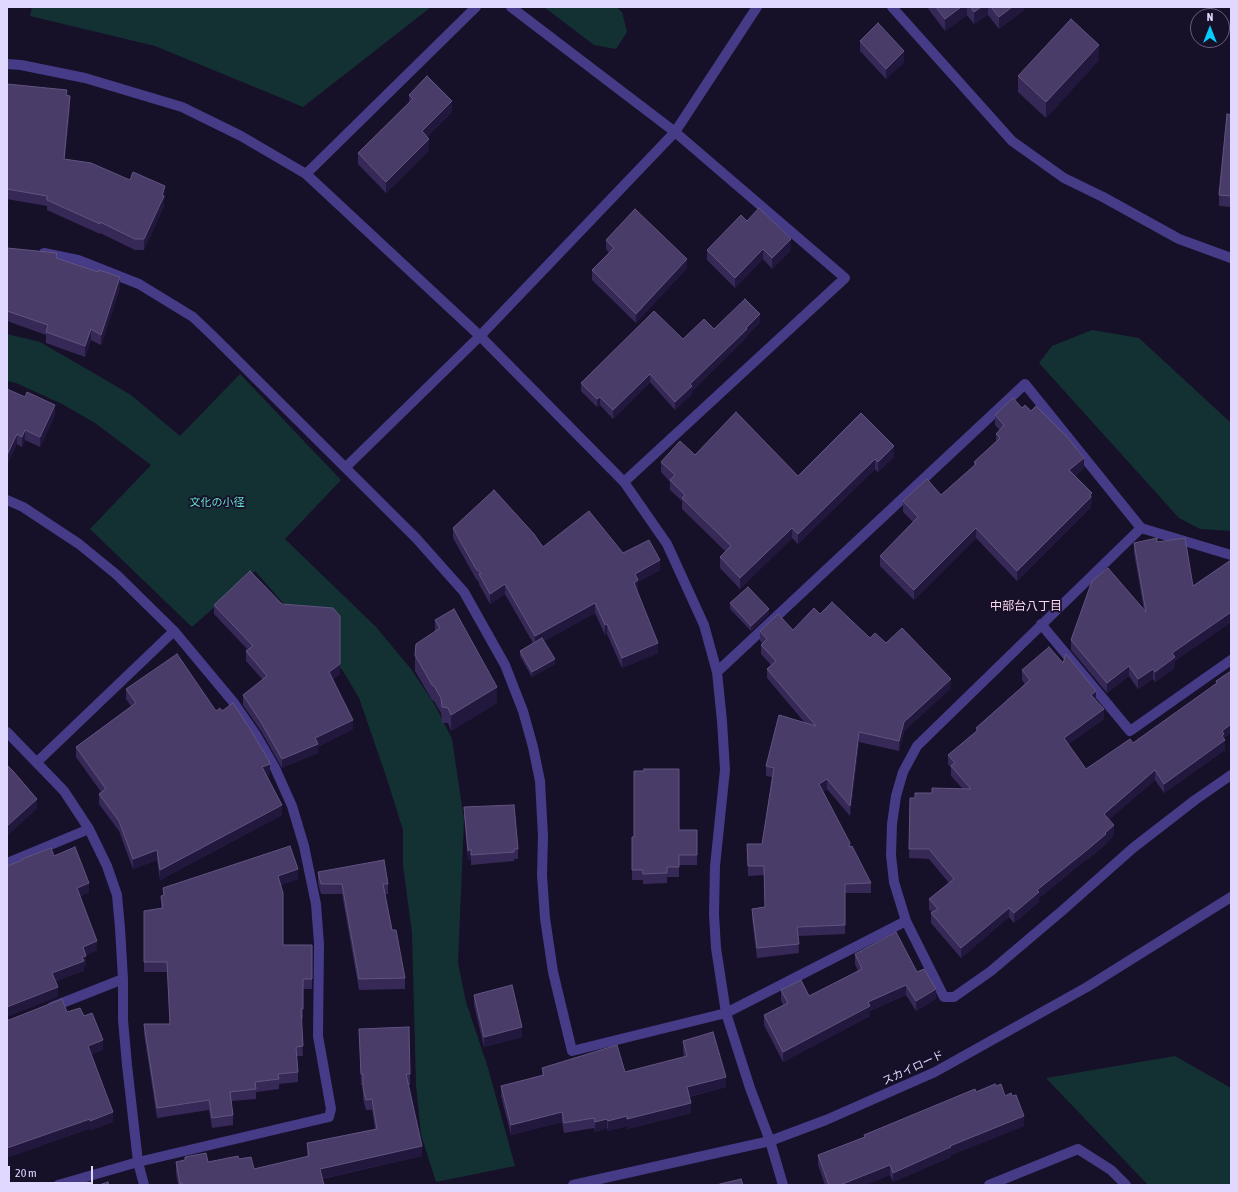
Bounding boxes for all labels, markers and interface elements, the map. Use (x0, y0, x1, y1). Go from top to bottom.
north arrow (1190, 8, 1230, 48)
text: N (1207, 11, 1213, 23)
park label: 文化の小径 (190, 496, 244, 510)
district label: 中部台八丁目 (990, 599, 1062, 613)
street label: スカイロード (880, 1048, 946, 1088)
scale bar (10, 1158, 95, 1184)
text: 20 m (15, 1166, 37, 1180)

